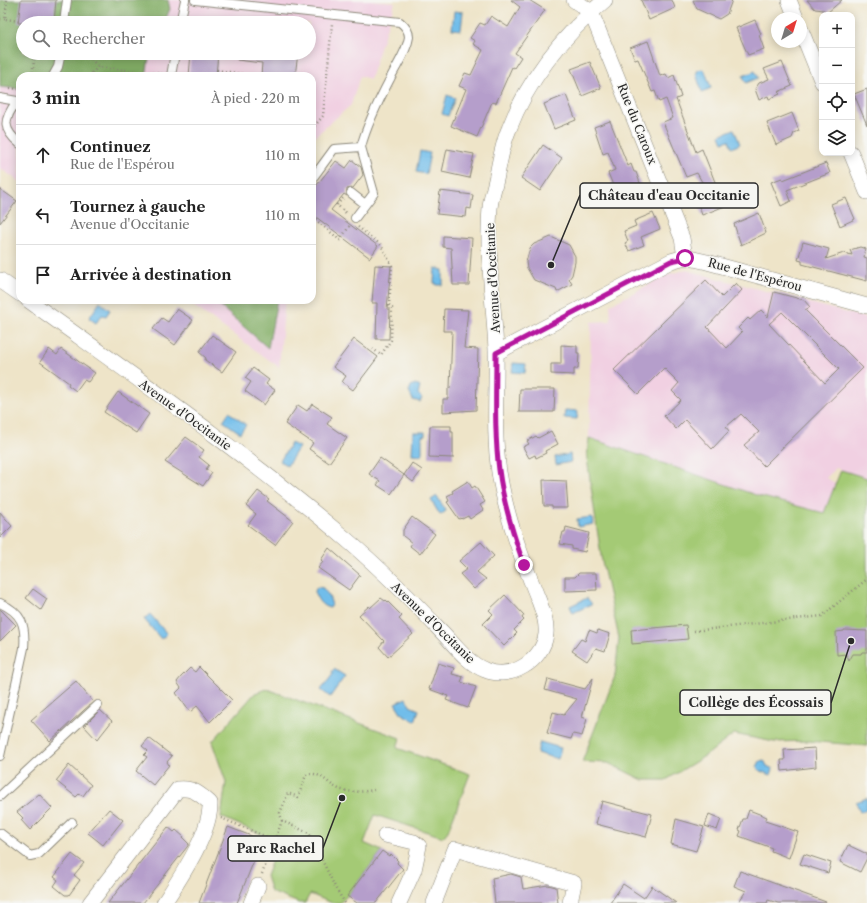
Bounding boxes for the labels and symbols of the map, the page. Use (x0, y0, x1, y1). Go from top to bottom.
north arrow (771, 12, 807, 48)
street label: Rue du Caroux (614, 81, 661, 167)
callout: Château d'eau Occitanie (580, 183, 758, 208)
text: Château d'eau Occitanie (588, 187, 750, 203)
street label: Avenue d'Occitanie (482, 222, 503, 335)
route start (676, 249, 694, 267)
street label: Rue de l'Espérou (706, 255, 804, 294)
street label: Avenue d'Occitanie (135, 375, 235, 453)
route end (515, 556, 533, 574)
street label: Avenue d'Occitanie (388, 578, 478, 667)
callout: Collège des Écossais (680, 690, 831, 715)
text: Collège des Écossais (689, 694, 823, 710)
callout: Parc Rachel (228, 836, 323, 861)
text: Parc Rachel (237, 840, 316, 856)

